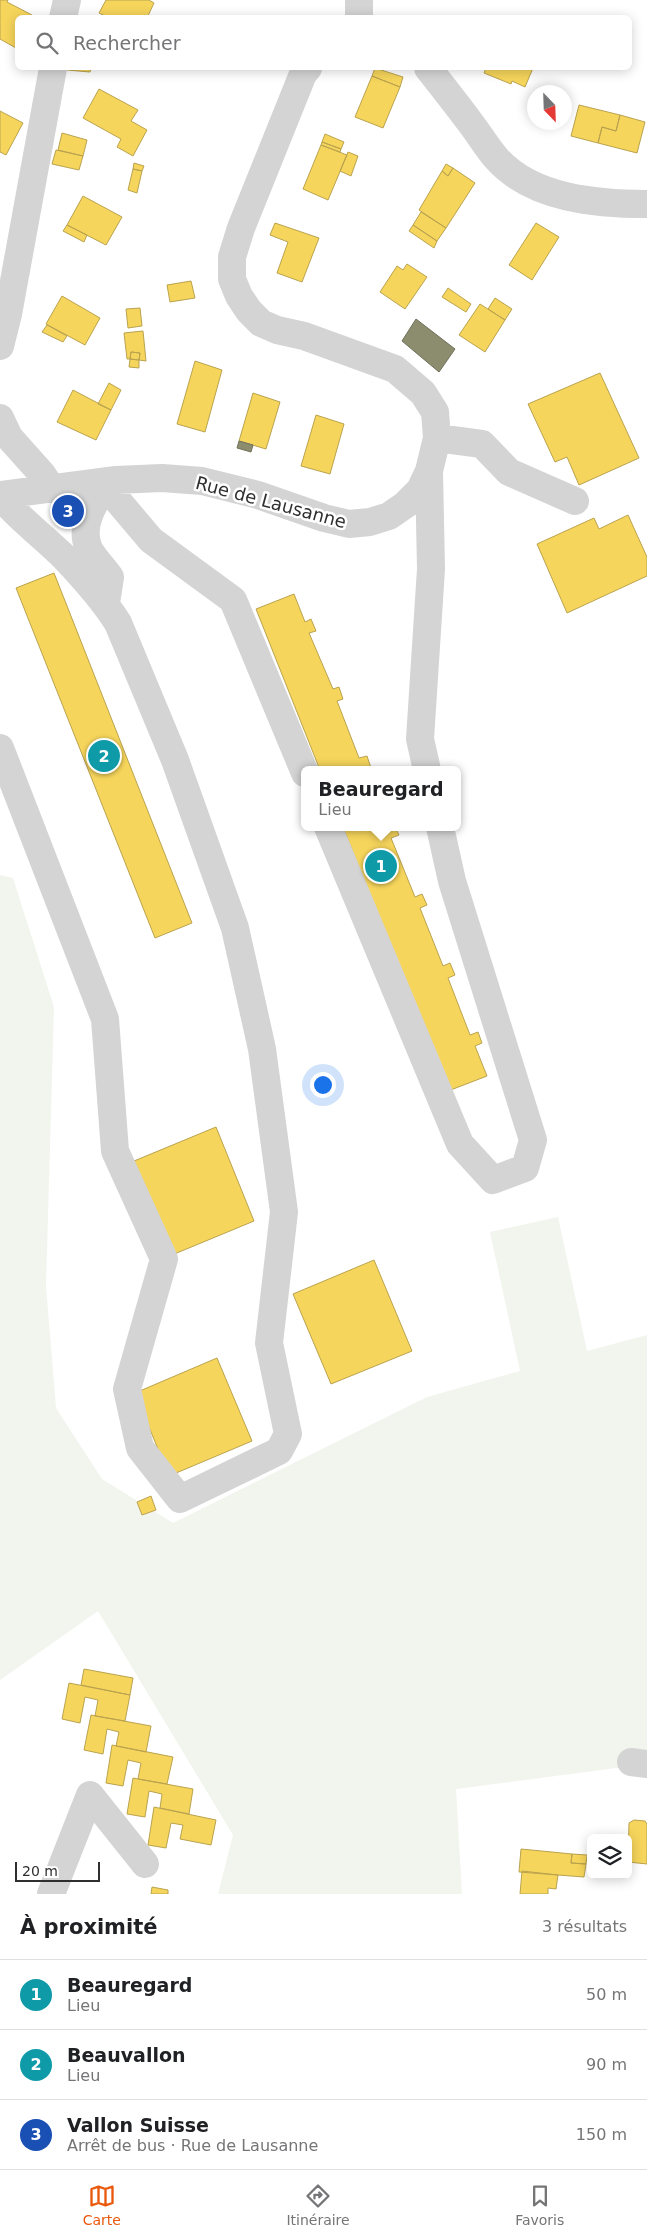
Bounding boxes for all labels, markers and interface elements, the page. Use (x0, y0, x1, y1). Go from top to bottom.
search box (15, 15, 632, 70)
icon: search (33, 29, 61, 57)
text: Rechercher (73, 32, 181, 54)
north arrow (527, 85, 572, 130)
street label: Rue de Lausanne (193, 472, 349, 532)
pin: 3 (52, 492, 84, 530)
pin: 2 (88, 737, 120, 775)
popup (301, 766, 461, 831)
text: Beauregard (318, 778, 444, 800)
text: Lieu (318, 800, 352, 819)
pin: 1 (365, 847, 397, 885)
your location (310, 1072, 336, 1098)
map controls (587, 1834, 632, 1879)
button: layers (587, 1834, 632, 1879)
scale bar (15, 1859, 100, 1882)
text: 20 m (22, 1863, 58, 1879)
text: À proximité (20, 1915, 157, 1939)
text: 3 résultats (542, 1917, 627, 1936)
text: Beauregard (67, 1974, 192, 1996)
text: 1 (30, 1985, 42, 2004)
text: 50 m (586, 1985, 627, 2004)
text: Lieu (67, 1996, 100, 2015)
text: Beauvallon (67, 2044, 186, 2066)
text: 2 (30, 2055, 42, 2074)
text: 90 m (586, 2055, 627, 2074)
text: Lieu (67, 2066, 100, 2085)
text: Vallon Suisse (67, 2114, 209, 2136)
text: 3 (30, 2125, 42, 2144)
text: 150 m (576, 2125, 627, 2144)
text: Arrêt de bus · Rue de Lausanne (67, 2136, 318, 2155)
tab: Carte (83, 2182, 121, 2228)
tab: Itinéraire (286, 2182, 350, 2228)
tab: Favoris (515, 2182, 564, 2228)

